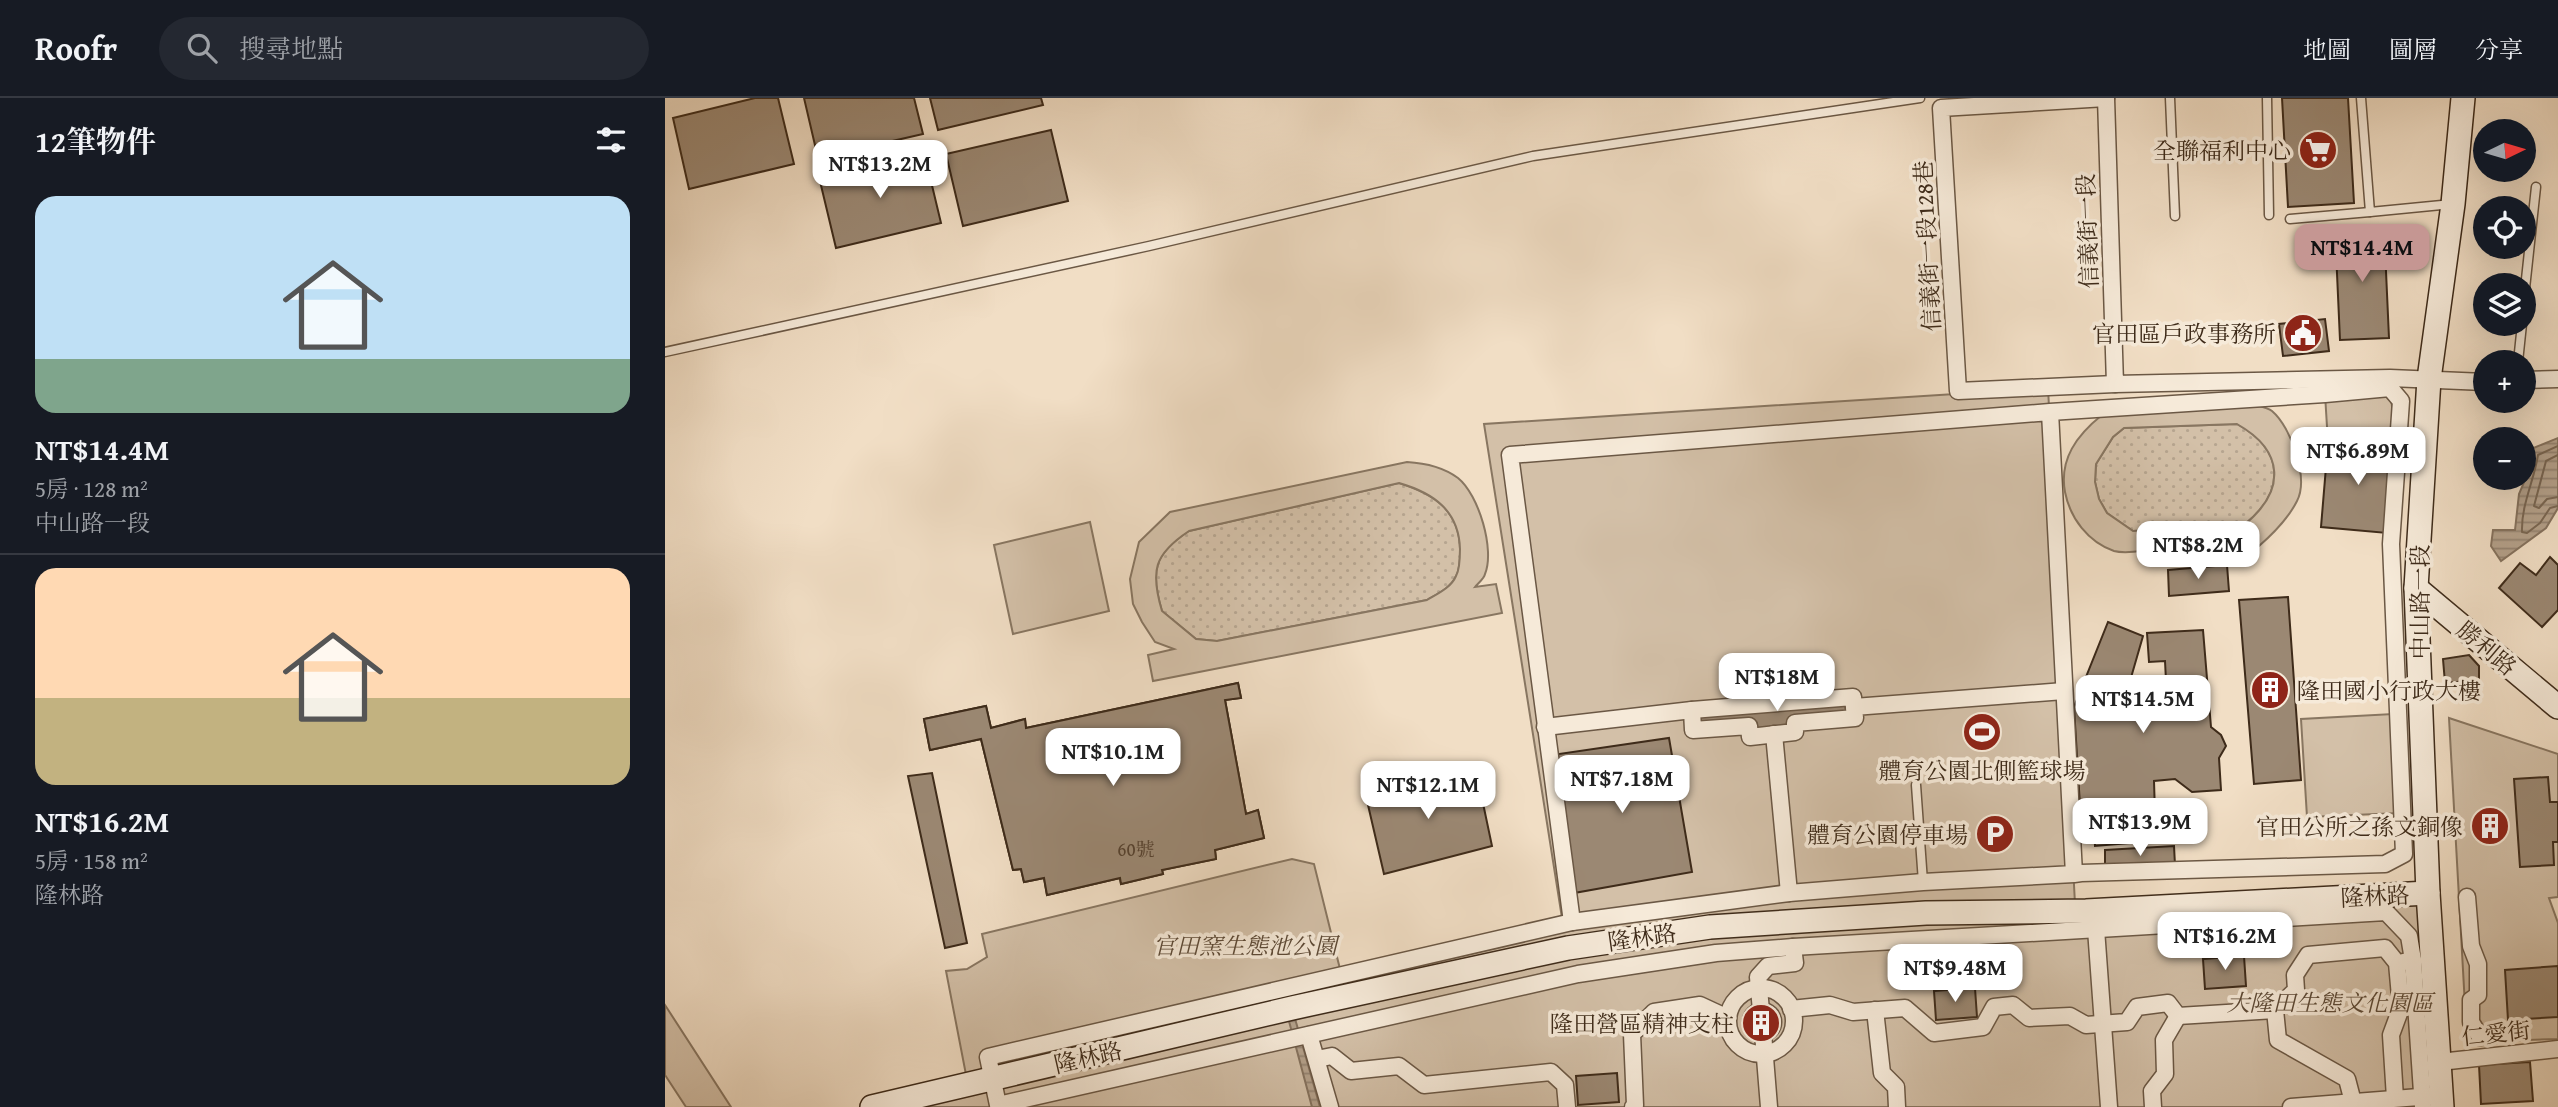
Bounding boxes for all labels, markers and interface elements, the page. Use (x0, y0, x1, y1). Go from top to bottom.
search box (159, 17, 649, 80)
text: Roofr (35, 24, 117, 72)
icon: search (183, 29, 221, 67)
text: 搜尋地點 (239, 29, 343, 68)
text: 地圖 (2303, 32, 2351, 67)
text: 圖層 (2389, 32, 2437, 67)
text: 分享 (2475, 32, 2523, 67)
text: 12筆物件 (35, 119, 156, 163)
north arrow (2473, 119, 2536, 182)
map controls (2473, 119, 2536, 490)
icon: filters (592, 121, 630, 159)
supermarket icon: 全聯福利中心 (2297, 129, 2339, 171)
place label: 全聯福利中心 (2153, 134, 2291, 167)
pin: NT$13.2M (808, 140, 952, 200)
text: NT$13.2M (829, 146, 931, 179)
street label: 信義街一段128巷 (1906, 160, 1948, 332)
street label: 信義街一段 (2069, 173, 2105, 289)
button: locate (2473, 196, 2536, 259)
pin: NT$14.4M (2290, 225, 2434, 284)
text: NT$14.4M (2311, 230, 2413, 263)
icon: home (270, 242, 396, 368)
button: layers (2473, 273, 2536, 336)
public building icon: 官田區戶政事務所 (2282, 312, 2324, 354)
place label: 官田區戶政事務所 (2092, 317, 2276, 350)
button: + (2473, 350, 2536, 413)
text: NT$14.4M (35, 427, 169, 471)
button: − (2473, 427, 2536, 490)
pin: NT$6.89M (2286, 428, 2430, 487)
text: NT$6.89M (2307, 433, 2409, 466)
text: 5房 · 128 m² (35, 472, 148, 505)
text: 中山路一段 (35, 506, 150, 539)
pin: NT$8.2M (2133, 522, 2263, 581)
text: NT$8.2M (2153, 527, 2243, 560)
street label: 中山路一段 (2403, 545, 2436, 660)
street label: 勝利路 (2450, 613, 2524, 683)
icon: home (270, 614, 396, 740)
pin: NT$18M (1720, 654, 1834, 713)
text: NT$18M (1735, 659, 1819, 692)
building icon: 隆田國小行政大樓 (2249, 669, 2291, 711)
place label: 隆田國小行政大樓 (2297, 674, 2481, 707)
pin: NT$14.5M (2071, 676, 2215, 735)
text: NT$14.5M (2092, 681, 2194, 714)
sports icon: 體育公園北側籃球場 (1961, 711, 2003, 753)
pin: NT$10.1M (1041, 728, 1185, 788)
text: NT$10.1M (1062, 734, 1164, 767)
place label: 體育公園北側籃球場 (1879, 754, 2086, 787)
pin: NT$7.18M (1550, 756, 1694, 815)
text: NT$7.18M (1571, 761, 1673, 794)
pin: NT$12.1M (1356, 762, 1500, 821)
text: NT$12.1M (1377, 767, 1479, 800)
pin: NT$13.9M (2068, 798, 2212, 858)
text: NT$16.2M (35, 799, 169, 843)
text: NT$13.9M (2089, 804, 2191, 837)
building icon: 官田公所之孫文銅像 (2469, 805, 2511, 847)
place label: 官田公所之孫文銅像 (2256, 810, 2463, 843)
parking icon: 體育公園停車場 (1974, 813, 2016, 855)
place label: 體育公園停車場 (1807, 818, 1968, 851)
house number: 60號 (1117, 835, 1155, 863)
text: 5房 · 158 m² (35, 844, 148, 877)
text: 隆林路 (35, 878, 104, 911)
street label: 隆林路 (2340, 878, 2410, 914)
pin: NT$16.2M (2153, 912, 2297, 972)
street label: 隆林路 (1606, 916, 1678, 958)
text: NT$16.2M (2174, 918, 2276, 951)
park label: 官田窯生態池公園 (1153, 929, 1341, 962)
pin: NT$9.48M (1883, 944, 2027, 1004)
text: NT$9.48M (1904, 950, 2006, 983)
park label: 大隆田生態文化園區 (2227, 986, 2437, 1019)
building icon: 隆田營區精神支柱 (1740, 1002, 1782, 1044)
place label: 隆田營區精神支柱 (1550, 1007, 1734, 1040)
street label: 仁愛街 (2460, 1013, 2532, 1053)
street label: 隆林路 (1051, 1033, 1125, 1081)

